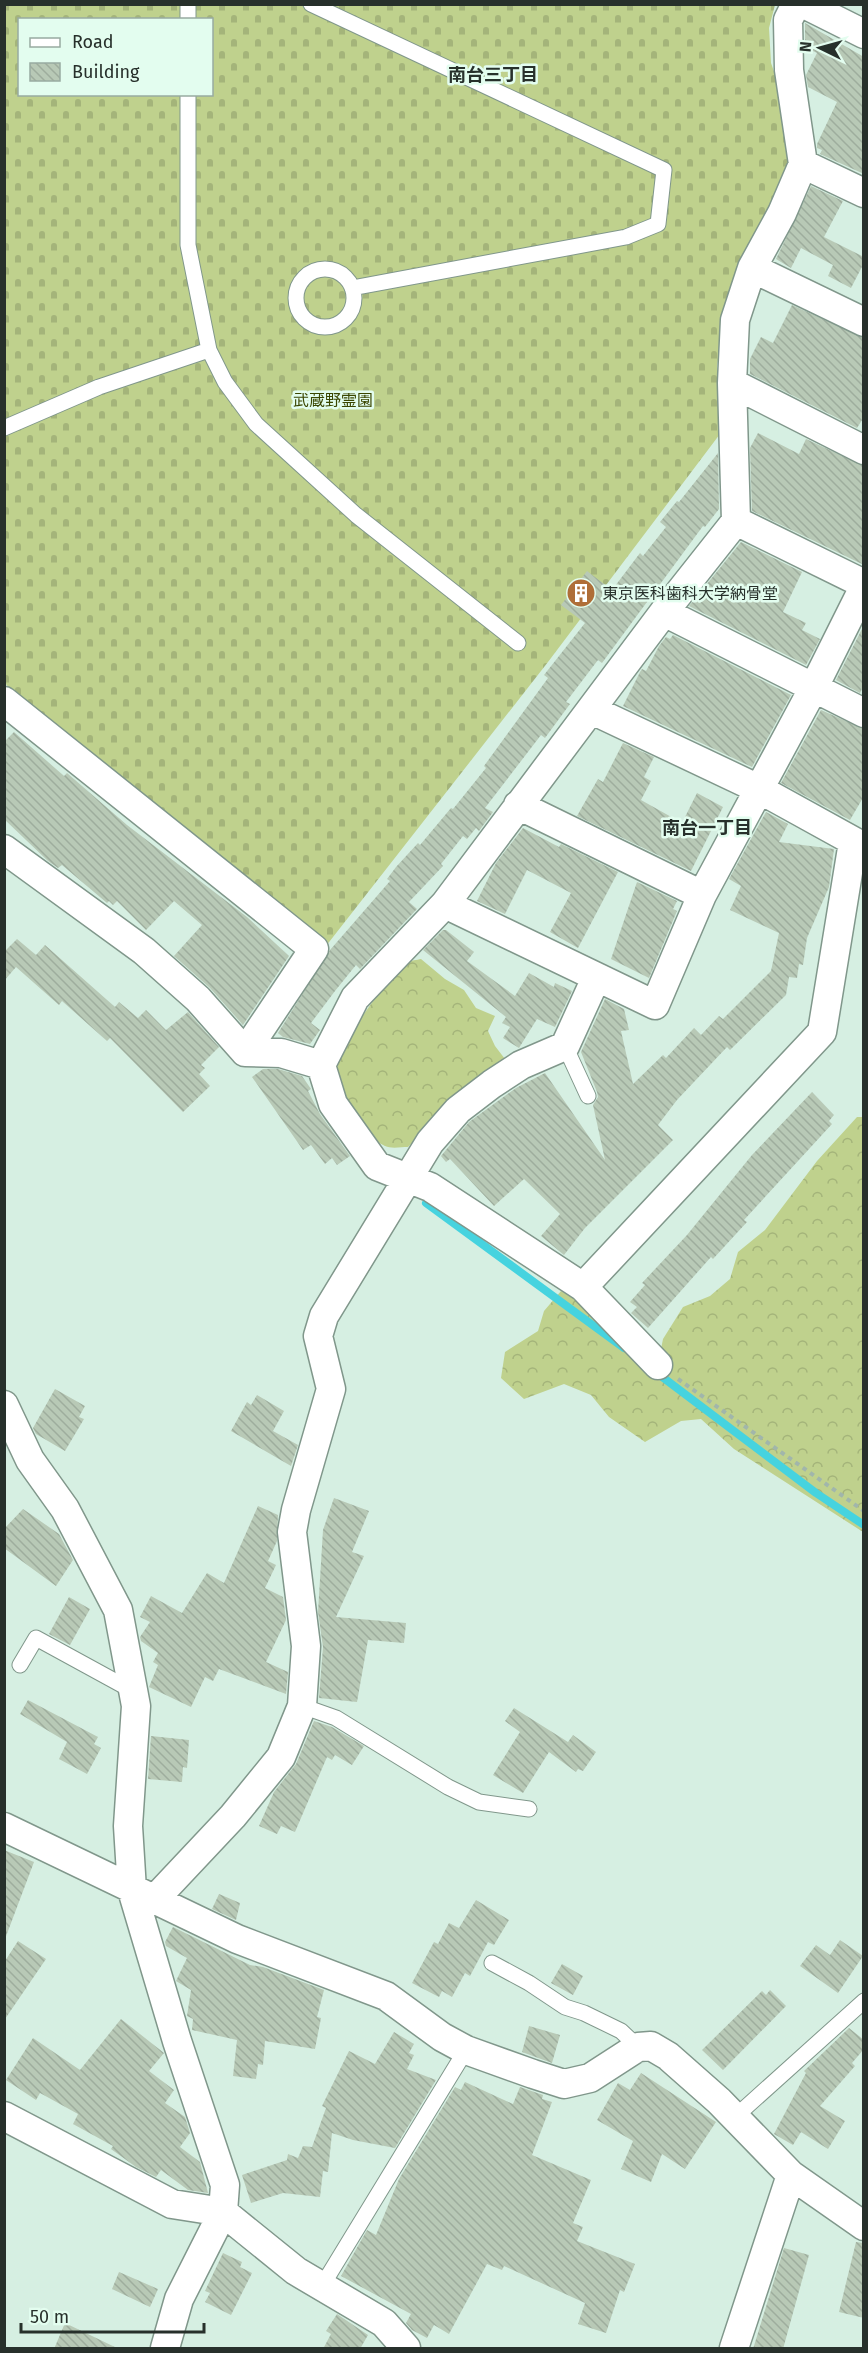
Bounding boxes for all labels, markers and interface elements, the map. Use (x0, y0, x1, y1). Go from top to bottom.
legend (18, 18, 213, 96)
north arrow (790, 18, 850, 78)
text: Road (72, 31, 114, 53)
text: N (796, 41, 815, 53)
text: Building (72, 61, 140, 83)
district label: 南台三丁目 (448, 64, 538, 86)
park label: 武蔵野霊園 (293, 391, 373, 410)
building icon: 東京医科歯科大学納骨堂 (565, 577, 597, 609)
place label: 東京医科歯科大学納骨堂 (602, 584, 778, 603)
district label: 南台一丁目 (662, 817, 752, 839)
scale bar (21, 2296, 204, 2334)
text: 50 m (30, 2306, 69, 2328)

